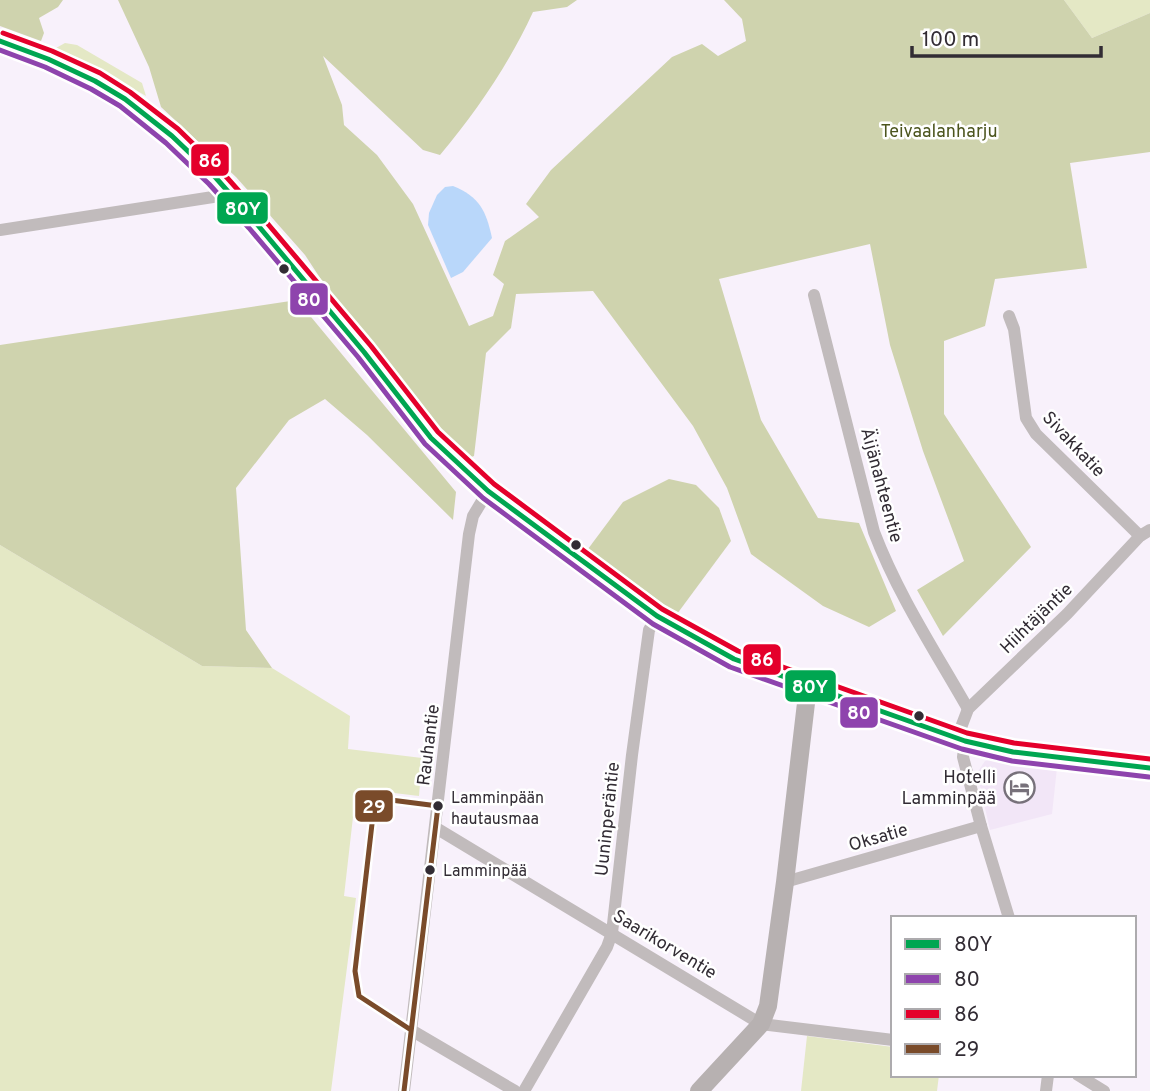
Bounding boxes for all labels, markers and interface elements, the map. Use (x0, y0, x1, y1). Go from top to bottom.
scale bar (912, 14, 1101, 58)
text: 100 m (922, 27, 979, 54)
park label: Teivaalanharju (880, 121, 998, 144)
line badge: 86 (190, 143, 230, 177)
text: 86 (198, 150, 222, 174)
line badge: 80Y (216, 191, 269, 225)
text: 80Y (225, 198, 261, 222)
unlabelled marker (277, 262, 291, 276)
line badge: 80 (289, 282, 329, 316)
text: 80 (297, 289, 321, 313)
street label: Sivakkatie (1036, 407, 1109, 483)
street label: Äijänahteentie (854, 425, 909, 545)
unlabelled marker (569, 538, 583, 552)
street label: Hiihtäjäntie (996, 579, 1078, 659)
line badge: 86 (742, 643, 782, 676)
text: 86 (750, 649, 774, 673)
line badge: 80Y (784, 669, 837, 703)
text: 80Y (792, 676, 828, 700)
line badge: 80 (839, 696, 879, 729)
text: 80 (847, 702, 871, 726)
street label: Rauhantie (413, 703, 446, 787)
unlabelled marker (912, 709, 926, 723)
street label: Uuninperäntie (591, 761, 626, 877)
place label: Hotelli Lamminpää (901, 767, 996, 811)
hotel icon: Hotelli Lamminpää (1002, 770, 1036, 804)
line badge: 29 (354, 789, 394, 823)
place label: Lamminpään hautausmaa (451, 789, 544, 830)
text: 29 (362, 796, 386, 820)
marker: Lamminpään hautausmaa (431, 799, 445, 813)
street label: Oksatie (846, 819, 911, 858)
place label: Lamminpää (443, 862, 527, 882)
marker: Lamminpää (423, 863, 437, 877)
street label: Saarikorventie (608, 905, 720, 985)
legend (891, 916, 1136, 1077)
text: 80Y (954, 932, 993, 959)
text: 80 (954, 967, 980, 994)
text: 86 (954, 1002, 979, 1029)
text: 29 (954, 1037, 979, 1064)

